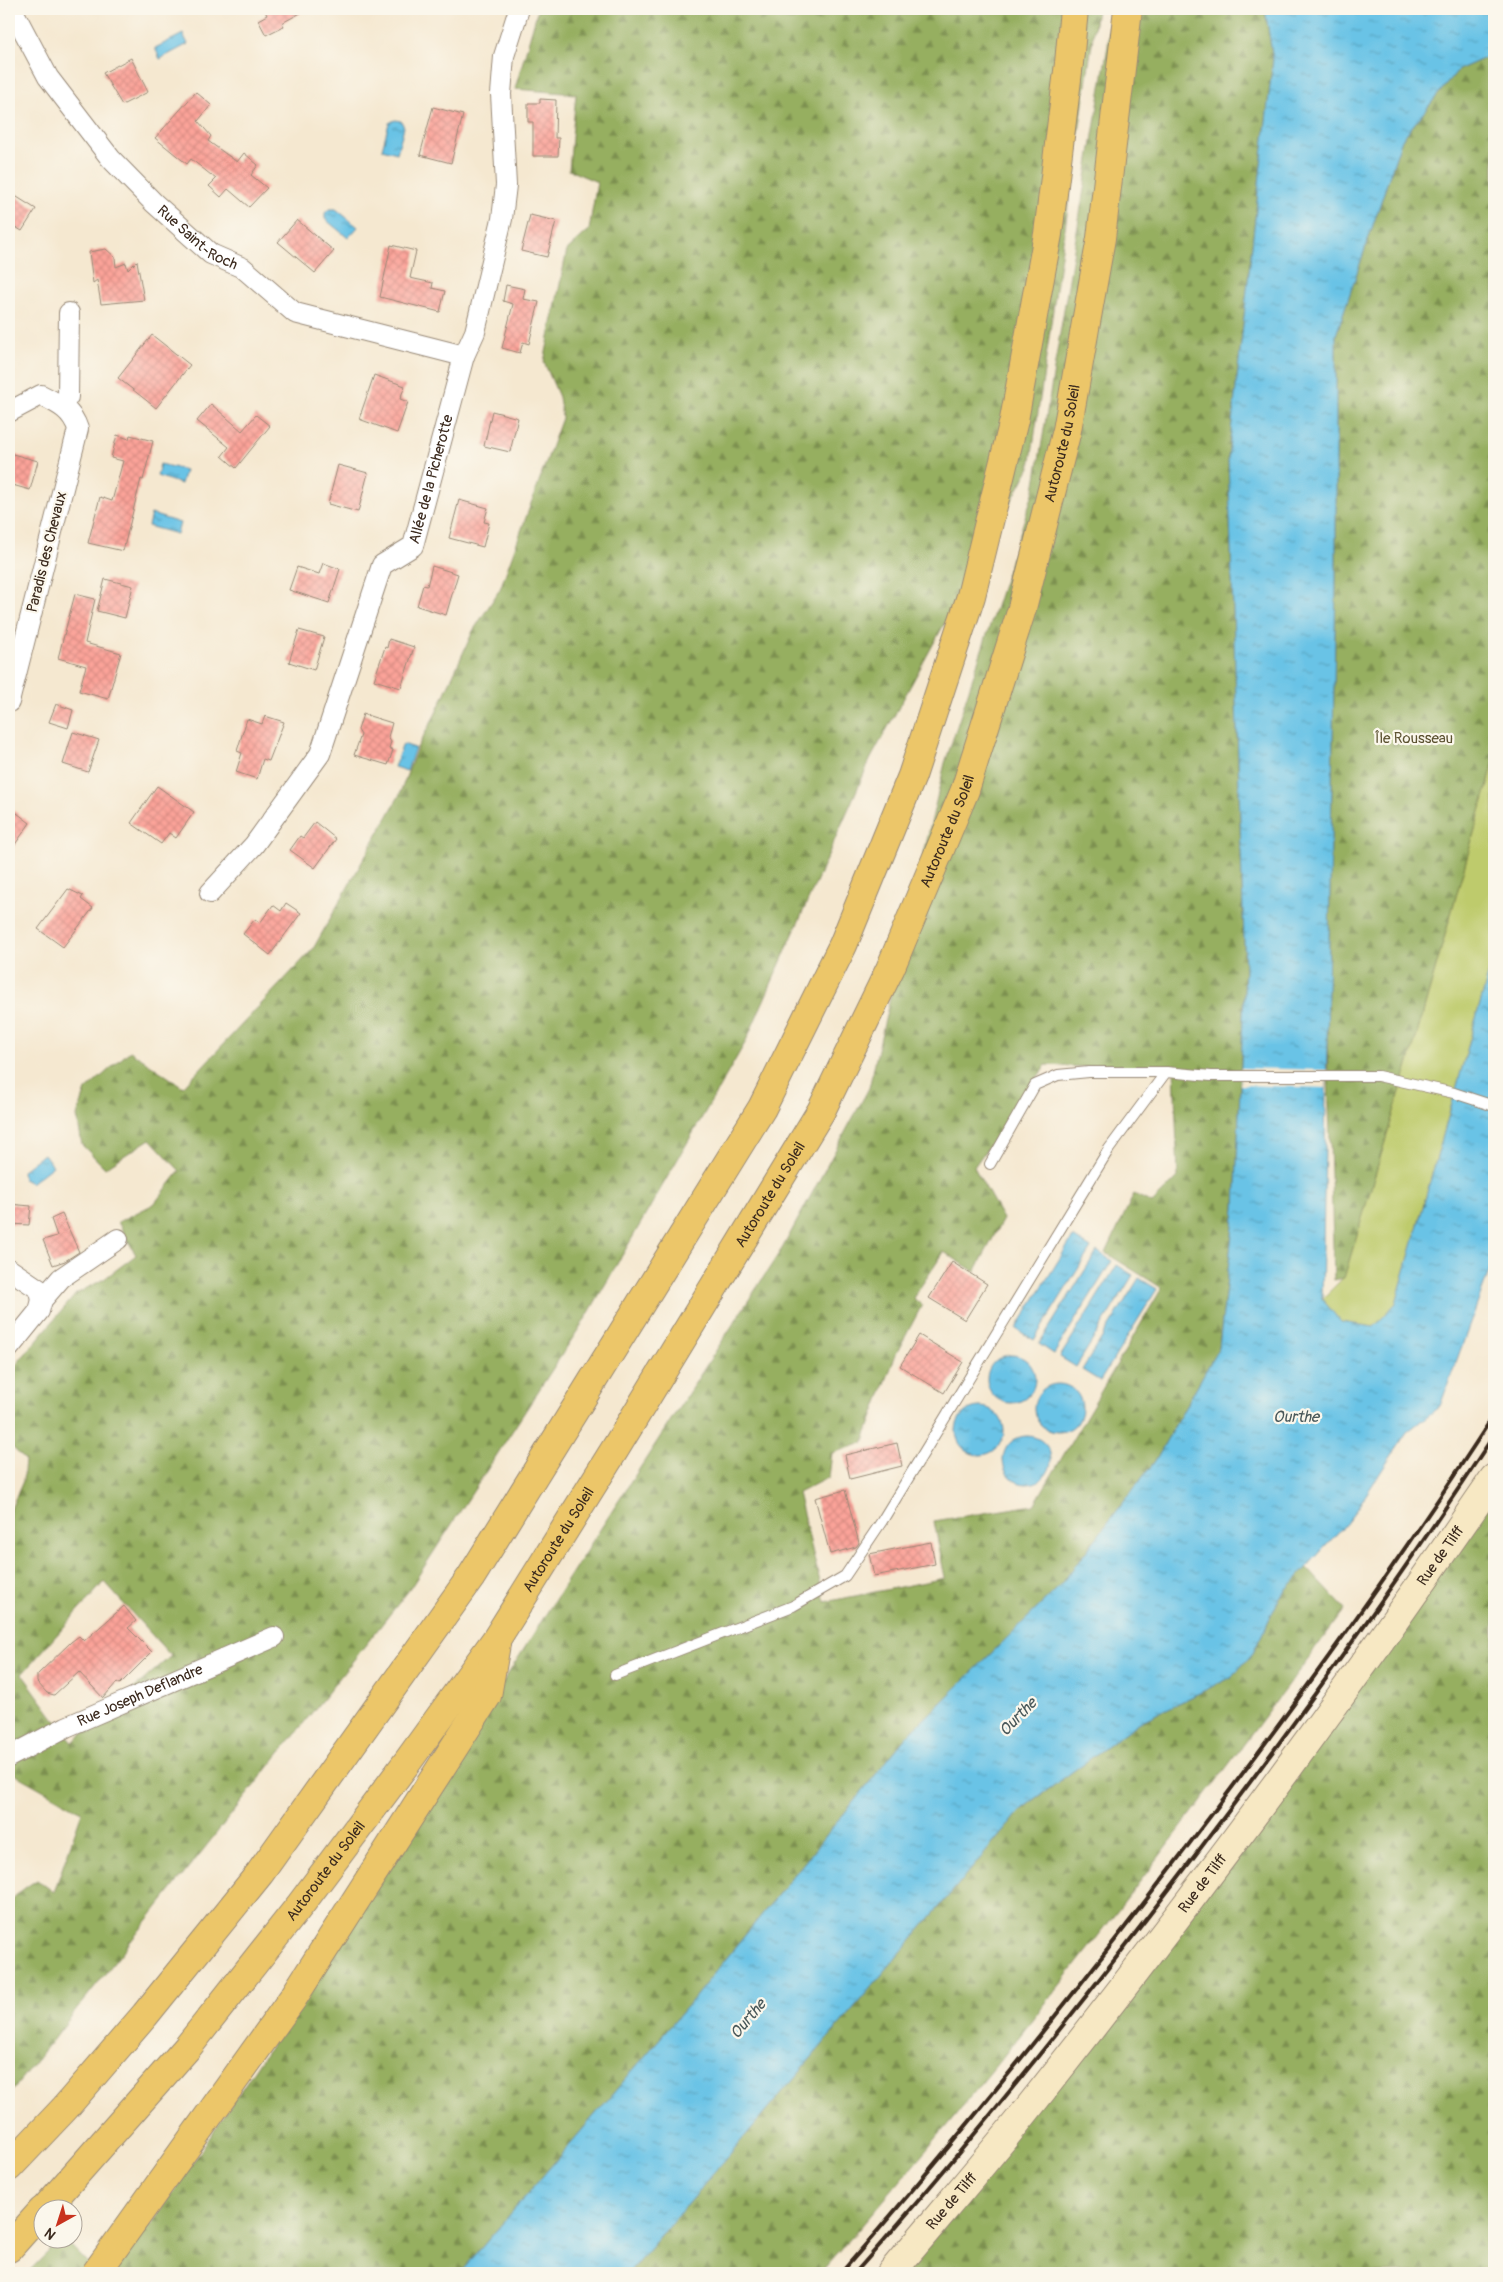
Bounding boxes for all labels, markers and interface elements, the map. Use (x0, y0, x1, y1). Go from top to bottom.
street label: Rue Saint-Roch (153, 201, 241, 274)
street label: Autoroute du Soleil (1040, 383, 1084, 504)
street label: Allée de la Picherotte (404, 412, 458, 546)
street label: Paradis des Chevaux (23, 490, 71, 614)
park label: Île Rousseau (1375, 729, 1453, 748)
street label: Autoroute du Soleil (916, 772, 979, 890)
street label: Autoroute du Soleil (731, 1138, 810, 1251)
water label: Ourthe (1273, 1407, 1321, 1427)
street label: Autoroute du Soleil (518, 1484, 598, 1596)
street label: Rue de Tilff (1413, 1521, 1468, 1589)
street label: Rue Joseph Deflandre (74, 1659, 206, 1731)
water label: Ourthe (995, 1692, 1043, 1740)
street label: Autoroute du Soleil (282, 1817, 369, 1925)
street label: Rue de Tilff (1174, 1850, 1231, 1917)
water label: Ourthe (726, 1993, 772, 2043)
street label: Rue de Tilff (922, 2168, 981, 2234)
north arrow (32, 2200, 82, 2250)
text: N (41, 2224, 59, 2243)

